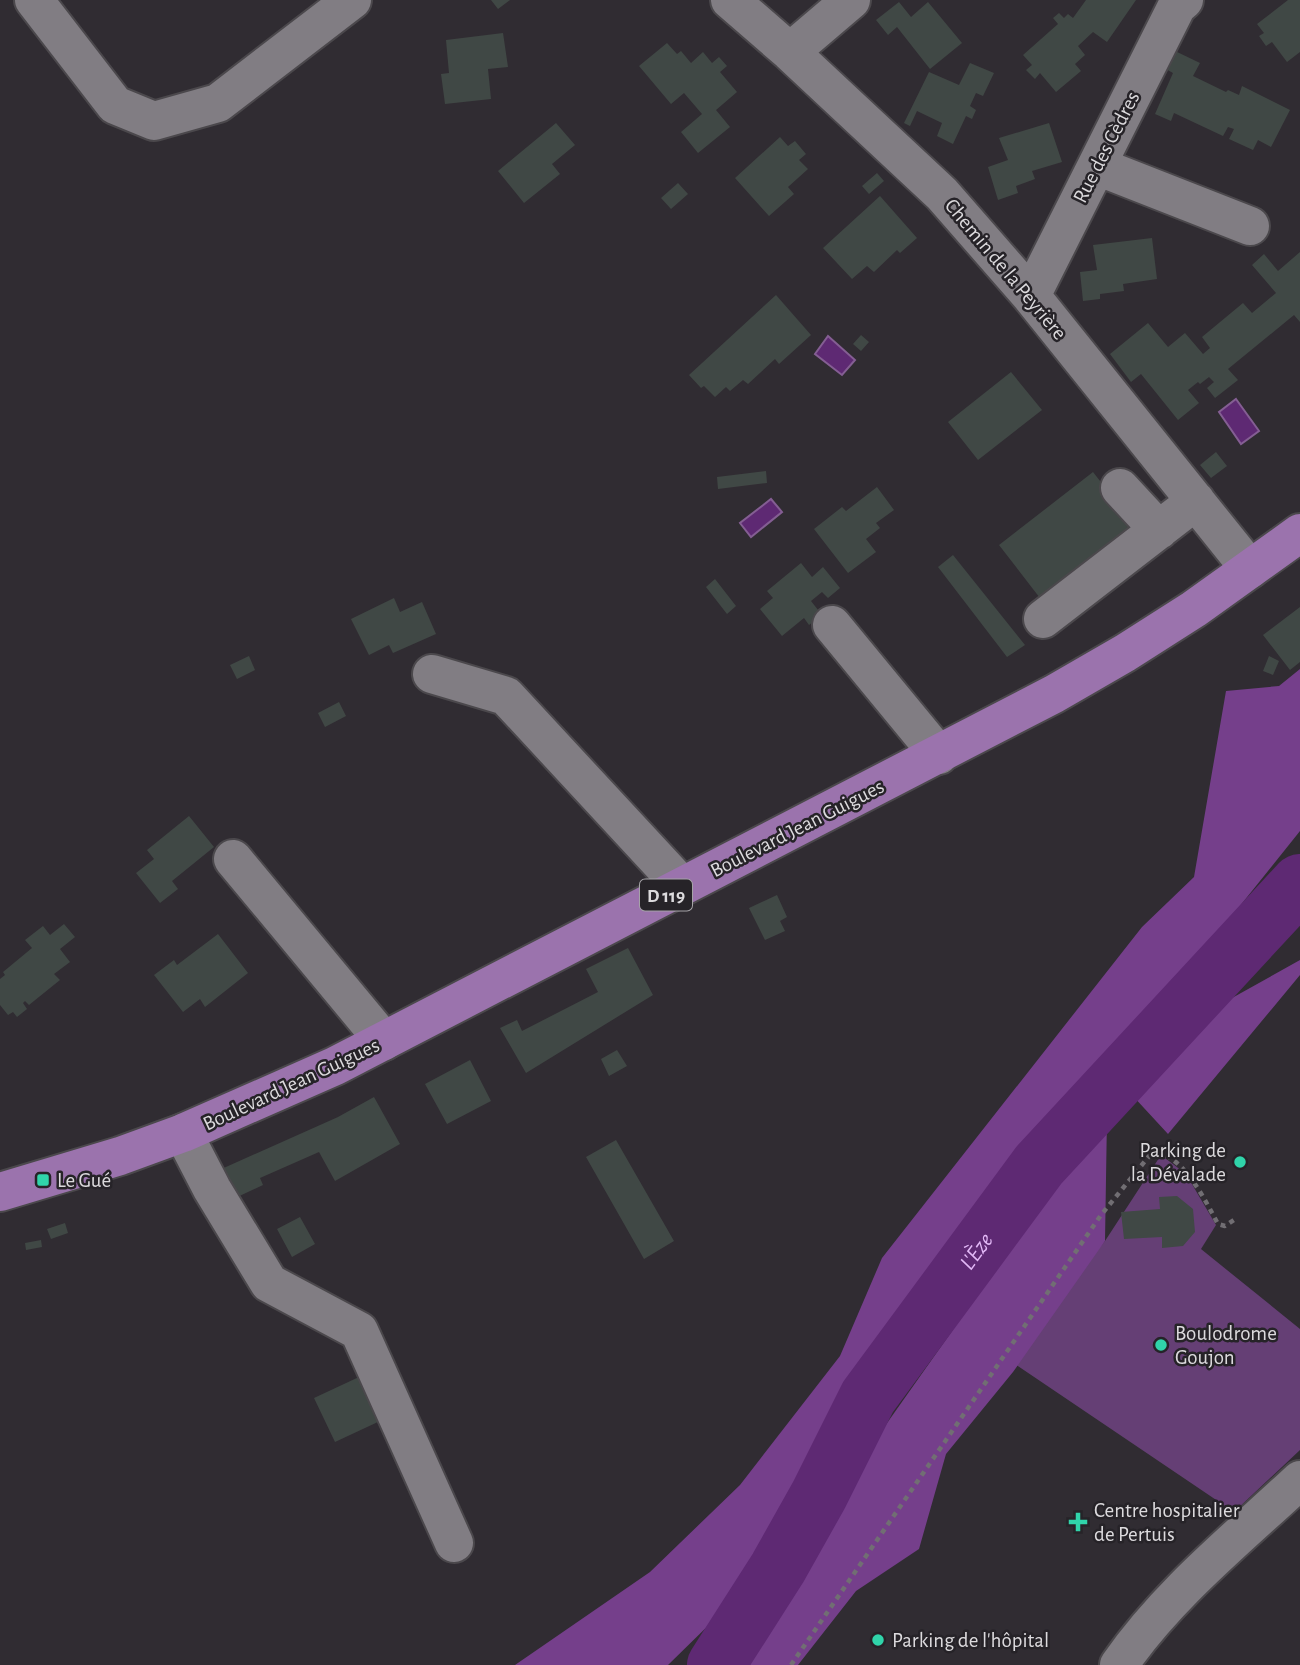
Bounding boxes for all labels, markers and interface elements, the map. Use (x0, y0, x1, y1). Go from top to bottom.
street label: Rue des Cèdres (1069, 88, 1144, 206)
street label: Chemin de la Peyrière (941, 195, 1070, 344)
street label: Boulevard Jean Guigues (707, 776, 888, 881)
road number: D 119 (640, 880, 692, 911)
street label: Boulevard Jean Guigues (200, 1034, 383, 1135)
place label: Parking de la Dévalade (1131, 1140, 1226, 1185)
marker: Parking de la Dévalade (1232, 1154, 1248, 1170)
place label: Le Gué (57, 1170, 111, 1191)
marker: Le Gué (35, 1172, 51, 1188)
water label: L'Èze (956, 1229, 998, 1274)
place label: Boulodrome Goujon (1175, 1323, 1277, 1368)
marker: Boulodrome Goujon (1153, 1337, 1169, 1353)
place label: Centre hospitalier de Pertuis (1094, 1500, 1240, 1545)
marker: Centre hospitalier de Pertuis (1068, 1512, 1088, 1532)
place label: Parking de l'hôpital (892, 1630, 1049, 1651)
marker: Parking de l'hôpital (870, 1632, 886, 1648)

